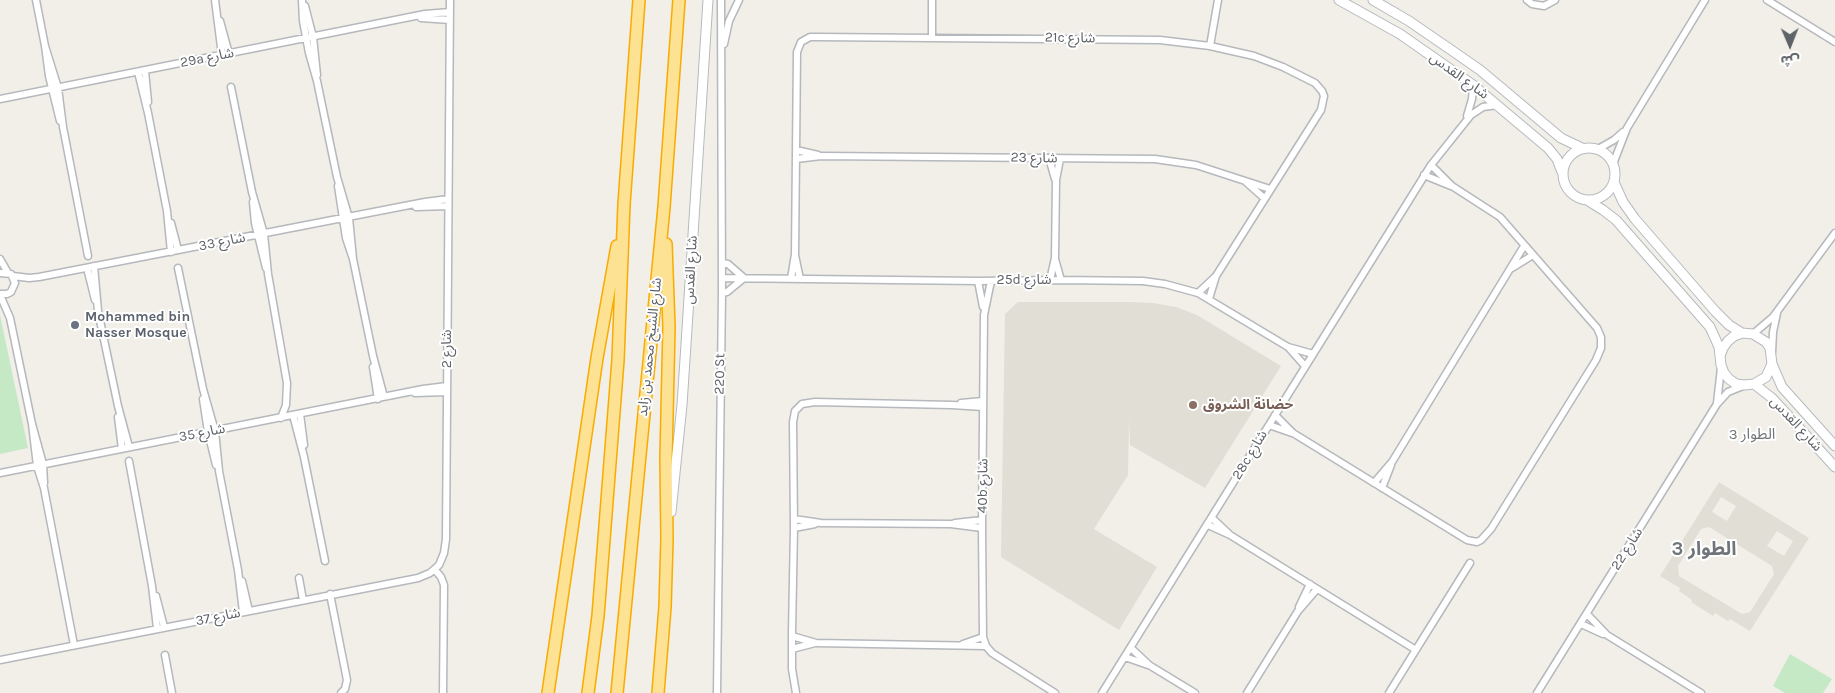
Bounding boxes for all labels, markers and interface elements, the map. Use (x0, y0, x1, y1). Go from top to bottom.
north arrow (1765, 20, 1815, 70)
street label: 21c شارع (1045, 29, 1095, 47)
street label: 29a شارع (179, 45, 235, 71)
street label: شارع القدس (1426, 49, 1492, 103)
text: ش (1781, 52, 1800, 69)
street label: شارع 23 (1010, 149, 1058, 167)
street label: شارع 33 (197, 229, 247, 255)
street label: شارع القدس (681, 235, 701, 305)
street label: 25d شارع (997, 272, 1051, 288)
street label: شارع الشيخ محمد بن زايد (634, 277, 666, 417)
place label: Mohammed bin Nasser Mosque (85, 309, 190, 342)
marker: Mohammed bin Nasser Mosque (69, 319, 81, 331)
street label: شارع 2 (439, 330, 455, 368)
street label: 220 St (711, 353, 729, 395)
street label: شارع القدس (1766, 393, 1826, 455)
place label: حضانة الشروق (1203, 397, 1293, 413)
marker: حضانة الشروق (1187, 399, 1199, 411)
street label: شارع 35 (177, 420, 227, 446)
district label: الطوار 3 (1729, 426, 1775, 444)
street label: 28c شارع (1229, 427, 1271, 483)
street label: 40b شارع (974, 458, 992, 514)
street label: شارع 22 (1607, 525, 1647, 573)
district label: الطوار 3 (1672, 539, 1736, 561)
street label: شارع 37 (194, 604, 242, 630)

